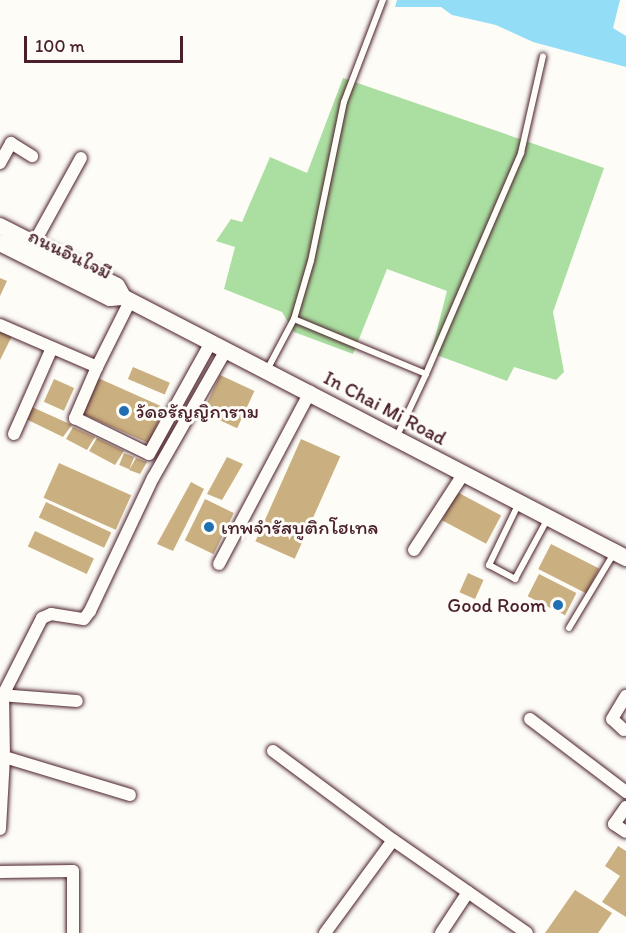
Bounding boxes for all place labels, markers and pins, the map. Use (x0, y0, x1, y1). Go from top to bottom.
place label: วัดอรัญญิการาม (136, 399, 259, 423)
marker: วัดอรัญญิการาม (117, 404, 131, 418)
place label: เทพจำรัสบูติกโฮเทล (221, 515, 379, 539)
marker: เทพจำรัสบูติกโฮเทล (202, 520, 216, 534)
place label: Good Room (447, 593, 546, 617)
marker: Good Room (551, 598, 565, 612)

